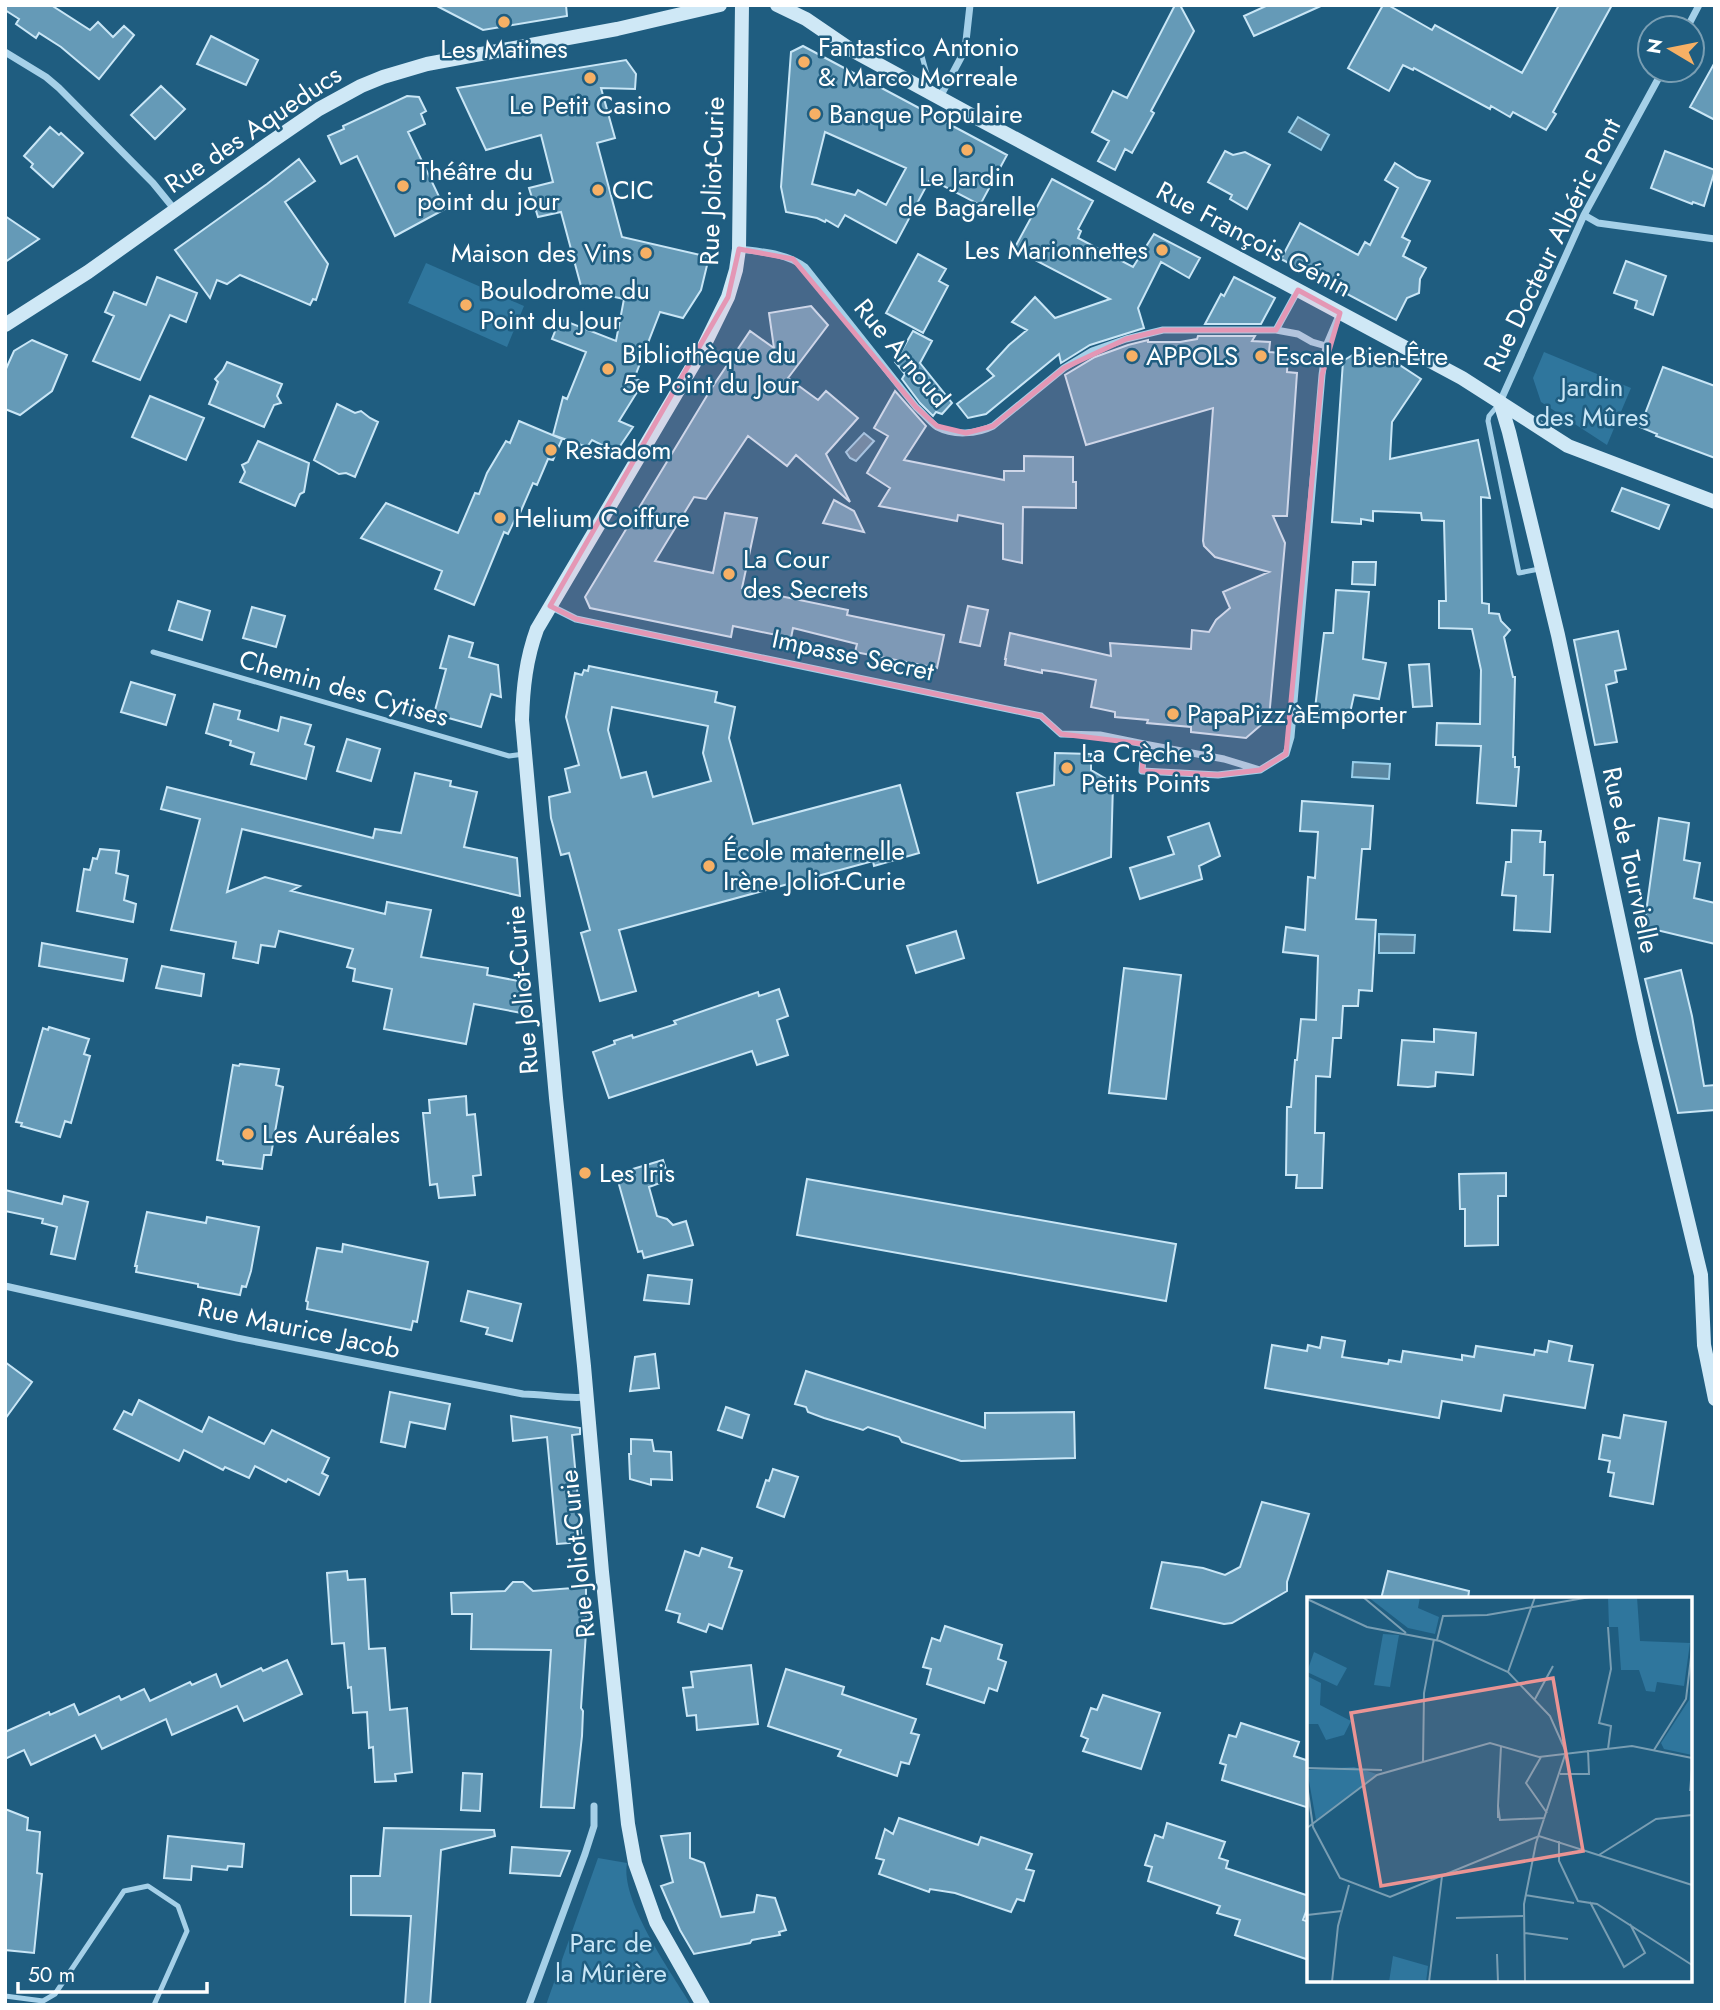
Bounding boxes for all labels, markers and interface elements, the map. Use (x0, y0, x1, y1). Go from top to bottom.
marker: Les Matines (496, 14, 512, 30)
north arrow (1636, 14, 1706, 84)
place label: Fantastico Antonio & Marco Morreale (818, 28, 1019, 96)
place label: Les Matines (440, 30, 568, 68)
text: N (1640, 36, 1669, 56)
marker: Fantastico Antonio & Marco Morreale (796, 54, 812, 70)
street label: Rue des Aqueducs (157, 56, 349, 202)
marker: Le Petit Casino (582, 70, 598, 86)
place label: Le Petit Casino (509, 86, 671, 124)
place label: Banque Populaire (829, 95, 1023, 133)
street label: Rue Joliot-Curie (690, 96, 734, 266)
marker: Banque Populaire (807, 106, 823, 122)
street label: Rue Docteur Albéric Pont (1474, 111, 1630, 378)
marker: Le Jardin de Bagarelle (959, 142, 975, 158)
place label: Théâtre du point du jour (417, 152, 560, 220)
place label: Le Jardin de Bagarelle (898, 158, 1036, 226)
place label: CIC (612, 171, 654, 209)
street label: Rue François Génin (1150, 171, 1358, 307)
marker: Théâtre du point du jour (395, 178, 411, 194)
marker: CIC (590, 182, 606, 198)
place label: Les Marionnettes (964, 231, 1148, 269)
place label: Maison des Vins (451, 234, 632, 272)
marker: Les Marionnettes (1154, 242, 1170, 258)
marker: Maison des Vins (638, 245, 654, 261)
place label: Boulodrome du Point du Jour (480, 271, 650, 339)
street label: Rue Arnoud (845, 290, 959, 416)
marker: Boulodrome du Point du Jour (458, 297, 474, 313)
place label: Bibliothèque du 5e Point du Jour (622, 335, 799, 403)
place label: APPOLS (1146, 337, 1238, 375)
place label: Escale Bien-Être (1275, 337, 1448, 375)
marker: APPOLS (1124, 348, 1140, 364)
marker: Escale Bien-Être (1253, 348, 1269, 364)
marker: Bibliothèque du 5e Point du Jour (600, 361, 616, 377)
park label: Jardin des Mûres (1535, 368, 1649, 436)
place label: Restadom (565, 431, 671, 469)
marker: Restadom (543, 442, 559, 458)
place label: Helium Coiffure (514, 499, 690, 537)
marker: Helium Coiffure (492, 510, 508, 526)
place label: La Cour des Secrets (743, 540, 868, 608)
marker: La Cour des Secrets (721, 566, 737, 582)
street label: Impasse Secret (769, 619, 938, 691)
street label: Chemin des Cytises (235, 640, 453, 736)
place label: PapaPizz'àEmporter (1187, 695, 1407, 733)
marker: PapaPizz'àEmporter (1165, 706, 1181, 722)
place label: La Crèche 3 Petits Points (1081, 734, 1214, 802)
marker: La Crèche 3 Petits Points (1059, 760, 1075, 776)
street label: Rue de Tourvielle (1593, 763, 1669, 957)
place label: École maternelle Irène Joliot-Curie (723, 832, 906, 900)
marker: École maternelle Irène Joliot-Curie (701, 858, 717, 874)
street label: Rue Joliot-Curie (496, 904, 548, 1076)
place label: Les Auréales (262, 1115, 400, 1153)
marker: Les Auréales (240, 1126, 256, 1142)
place label: Les Iris (599, 1154, 675, 1192)
marker: Les Iris (577, 1165, 593, 1181)
street label: Rue Maurice Jacob (194, 1288, 404, 1368)
street label: Rue Joliot-Curie (549, 1468, 605, 1640)
inset map (1307, 1597, 1692, 1982)
park label: Parc de la Mûrière (555, 1924, 667, 1992)
scale bar (18, 1951, 206, 1995)
text: 50 m (28, 1960, 75, 1990)

